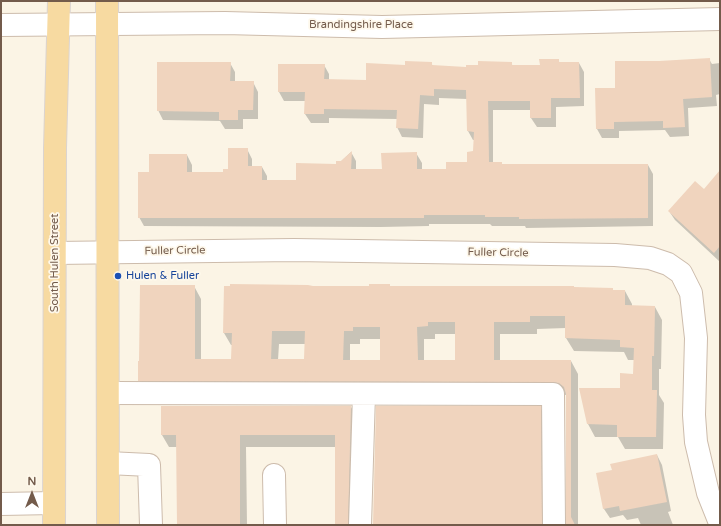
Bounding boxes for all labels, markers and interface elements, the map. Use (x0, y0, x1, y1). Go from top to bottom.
street label: Brandingshire Place (309, 18, 413, 32)
street label: South Hulen Street (48, 214, 62, 312)
street label: Fuller Circle (144, 244, 206, 258)
street label: Fuller Circle (467, 246, 529, 260)
place label: Hulen & Fuller (126, 269, 199, 283)
marker: Hulen & Fuller (113, 271, 123, 281)
north arrow (12, 474, 52, 514)
text: N (28, 475, 36, 488)

